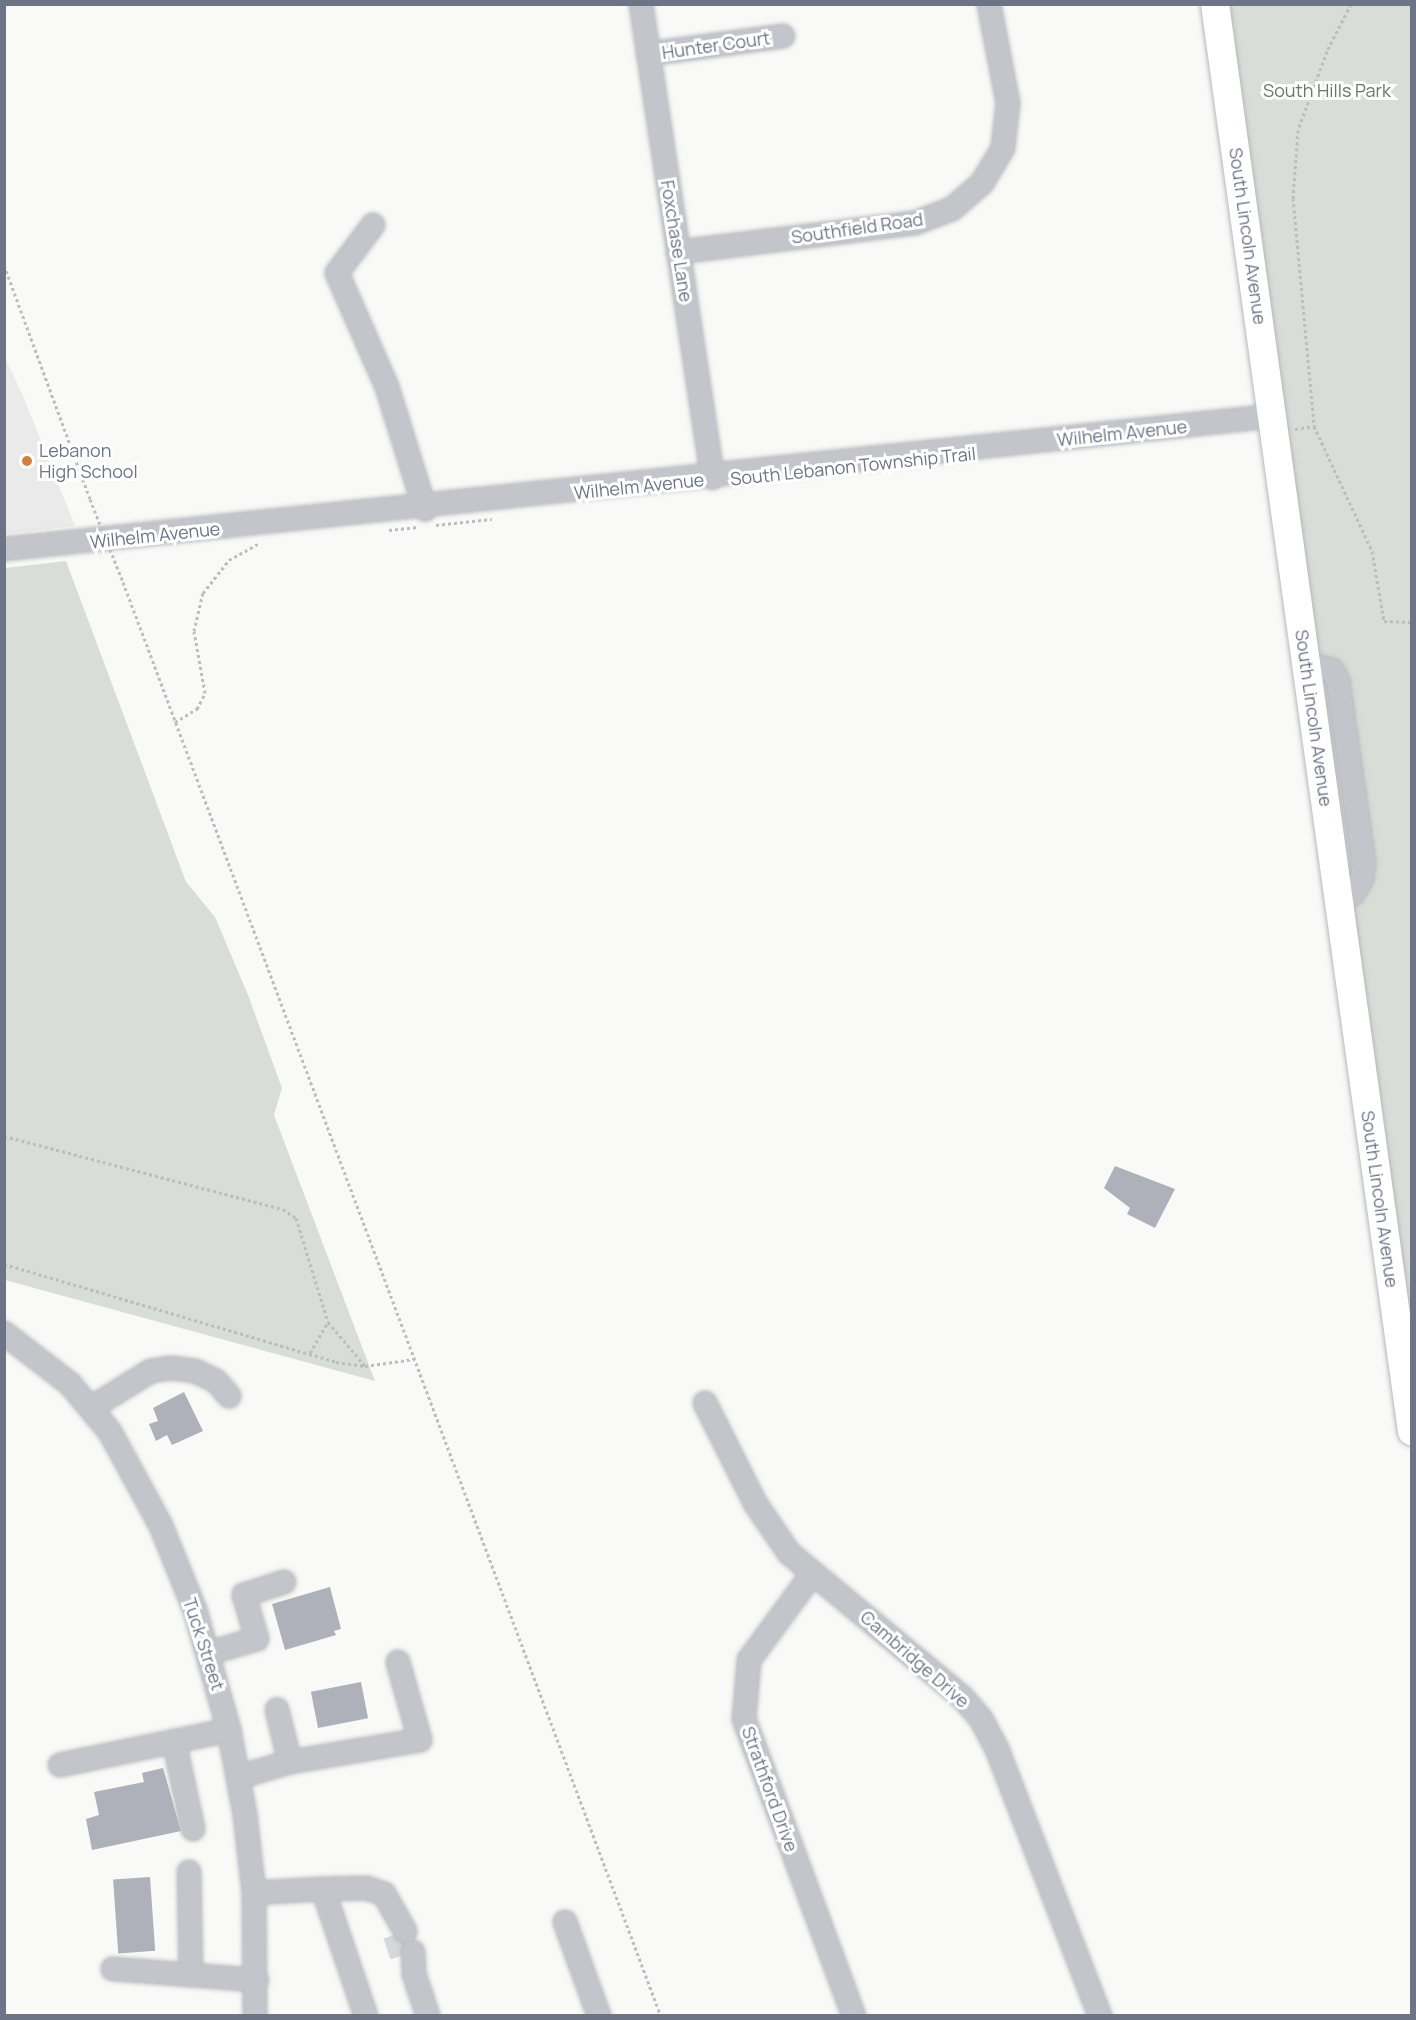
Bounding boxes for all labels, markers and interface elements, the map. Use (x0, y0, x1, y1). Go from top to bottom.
street label: Hunter Court (660, 27, 772, 63)
park label: South Hills Park (1263, 79, 1391, 101)
street label: South Lincoln Avenue (1225, 146, 1271, 326)
street label: Foxchase Lane (657, 179, 697, 303)
street label: Southfield Road (790, 208, 924, 248)
street label: Wilhelm Avenue (1056, 415, 1188, 451)
place label: Lebanon High School (39, 440, 138, 482)
street label: South Lebanon Township Trail (729, 442, 977, 490)
marker: Lebanon High School (20, 454, 34, 468)
street label: Wilhelm Avenue (573, 468, 705, 504)
street label: Wilhelm Avenue (89, 517, 221, 553)
street label: South Lincoln Avenue (1291, 628, 1337, 808)
street label: South Lincoln Avenue (1357, 1109, 1403, 1289)
street label: Tuck Street (179, 1595, 229, 1693)
street label: Cambridge Drive (856, 1606, 974, 1712)
street label: Strathford Drive (737, 1723, 803, 1855)

